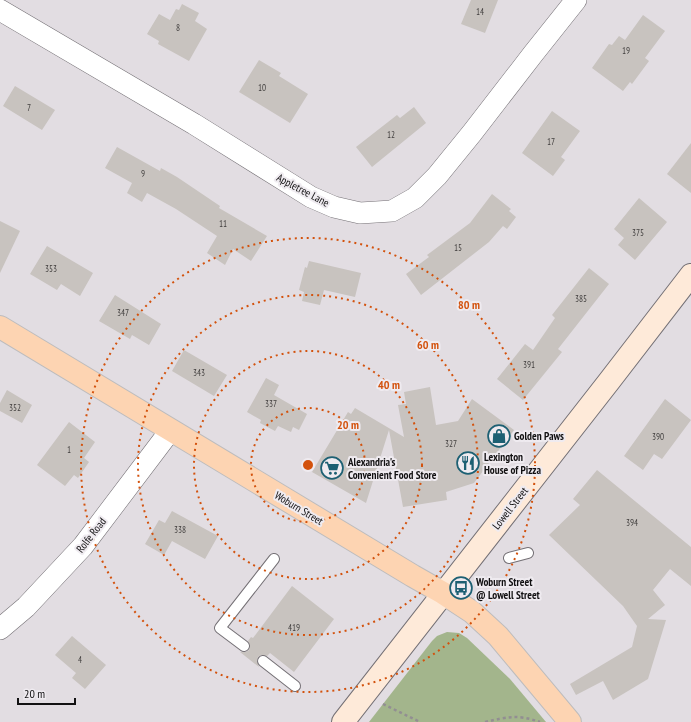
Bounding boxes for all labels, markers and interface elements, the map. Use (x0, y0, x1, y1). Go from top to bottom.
house number: 14 (476, 6, 484, 17)
house number: 8 (176, 22, 180, 33)
house number: 19 (622, 45, 630, 56)
house number: 10 (258, 82, 266, 93)
house number: 7 (27, 102, 31, 113)
house number: 12 (387, 129, 395, 140)
house number: 17 (547, 136, 555, 147)
house number: 9 (141, 168, 145, 179)
street label: Appletree Lane (274, 170, 332, 210)
house number: 11 (219, 218, 227, 229)
house number: 375 (632, 227, 644, 238)
house number: 15 (454, 242, 462, 253)
house number: 353 (45, 263, 57, 274)
house number: 385 (575, 293, 587, 304)
text: 80 m (458, 297, 480, 312)
house number: 347 (117, 307, 129, 318)
text: 60 m (417, 337, 439, 352)
house number: 391 (523, 359, 535, 370)
house number: 343 (193, 367, 205, 378)
text: 40 m (378, 377, 400, 392)
house number: 337 (265, 398, 277, 409)
house number: 352 (9, 402, 21, 413)
text: 20 m (337, 417, 359, 432)
shop icon: Golden Paws (486, 423, 512, 449)
place label: Golden Paws (514, 429, 564, 443)
house number: 390 (652, 431, 664, 442)
house number: 327 (445, 438, 457, 449)
house number: 1 (67, 444, 71, 455)
restaurant icon: Lexington House of Pizza (455, 450, 481, 476)
place label: Lexington House of Pizza (484, 450, 542, 477)
supermarket icon: Alexandria's Convenient Food Store (319, 455, 345, 481)
place label: Alexandria's Convenient Food Store (347, 455, 437, 482)
centre of rings (301, 458, 315, 472)
street label: Lowell Street (489, 484, 531, 532)
street label: Woburn Street (272, 488, 326, 528)
street label: Rolfe Road (73, 515, 109, 555)
house number: 394 (626, 517, 638, 528)
house number: 338 (174, 524, 186, 535)
bus stop icon: Woburn Street @ Lowell Street (448, 575, 474, 601)
place label: Woburn Street @ Lowell Street (475, 575, 541, 602)
house number: 419 (288, 622, 300, 633)
house number: 4 (78, 654, 82, 665)
scale bar (18, 680, 75, 706)
text: 20 m (24, 686, 45, 701)

